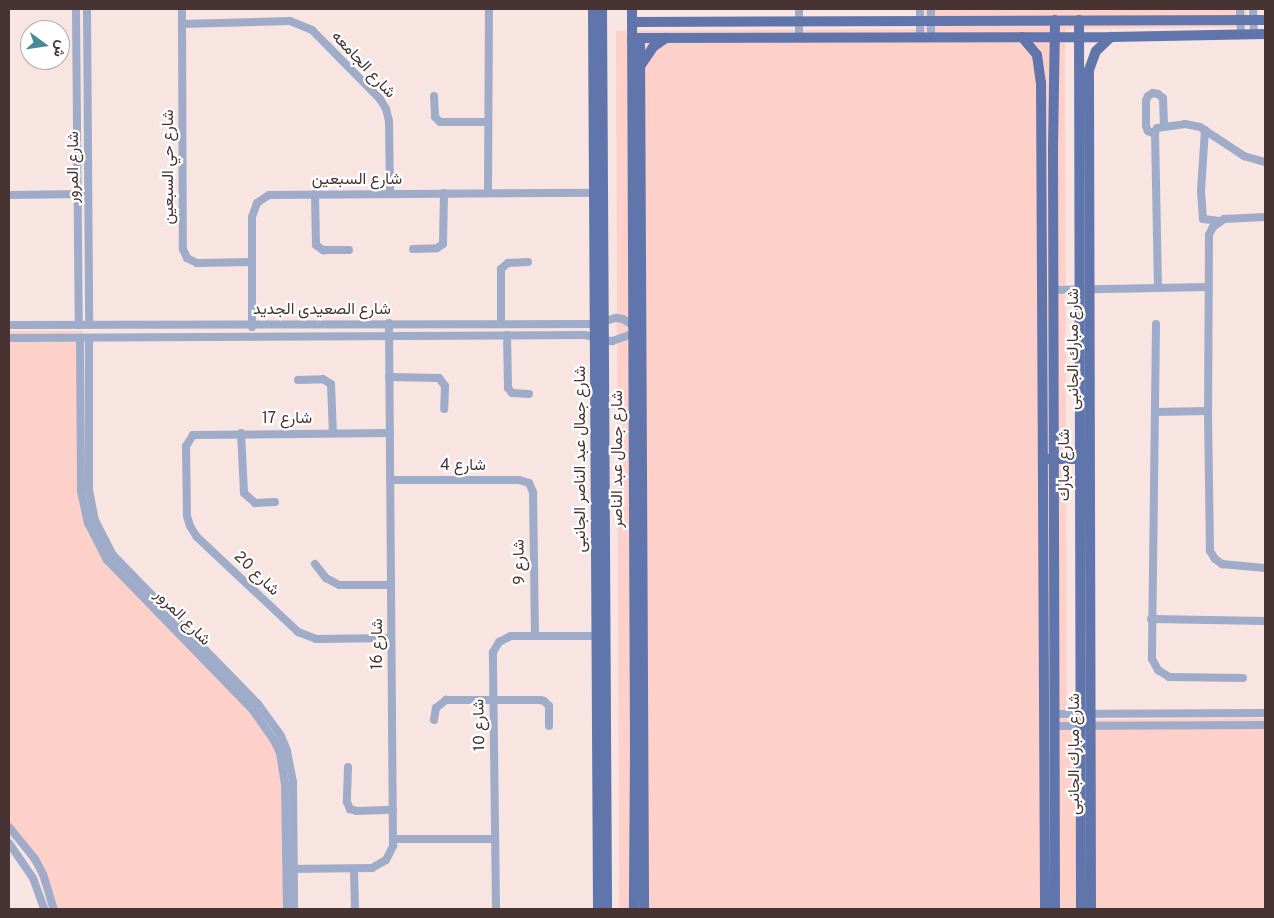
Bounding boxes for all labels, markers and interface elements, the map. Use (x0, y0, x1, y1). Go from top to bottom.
north arrow (20, 20, 70, 70)
street label: شارع الجامعه (327, 27, 399, 103)
text: ش (49, 38, 69, 59)
street label: شارع حي السبعين (159, 109, 179, 225)
street label: شارع المرور (64, 131, 84, 203)
street label: شارع السبعين (312, 170, 402, 190)
street label: شارع مبارك الجانبى (1064, 288, 1084, 410)
street label: شارع الصعيدى الجديد (253, 300, 391, 320)
street label: شارع جمال عبد الناصر الجانبى (571, 366, 591, 552)
street label: شارع جمال عبد الناصر (608, 390, 628, 528)
street label: شارع 17 (262, 409, 312, 429)
street label: شارع مبارك (1055, 429, 1075, 501)
street label: شارع 4 (440, 456, 486, 476)
street label: شارع 9 (510, 539, 530, 585)
street label: شارع 20 (229, 548, 283, 600)
street label: شارع المرور (150, 586, 214, 650)
street label: شارع 16 (368, 618, 388, 670)
street label: شارع مبارك الجانبى (1065, 693, 1085, 815)
street label: شارع 10 (470, 699, 490, 751)

